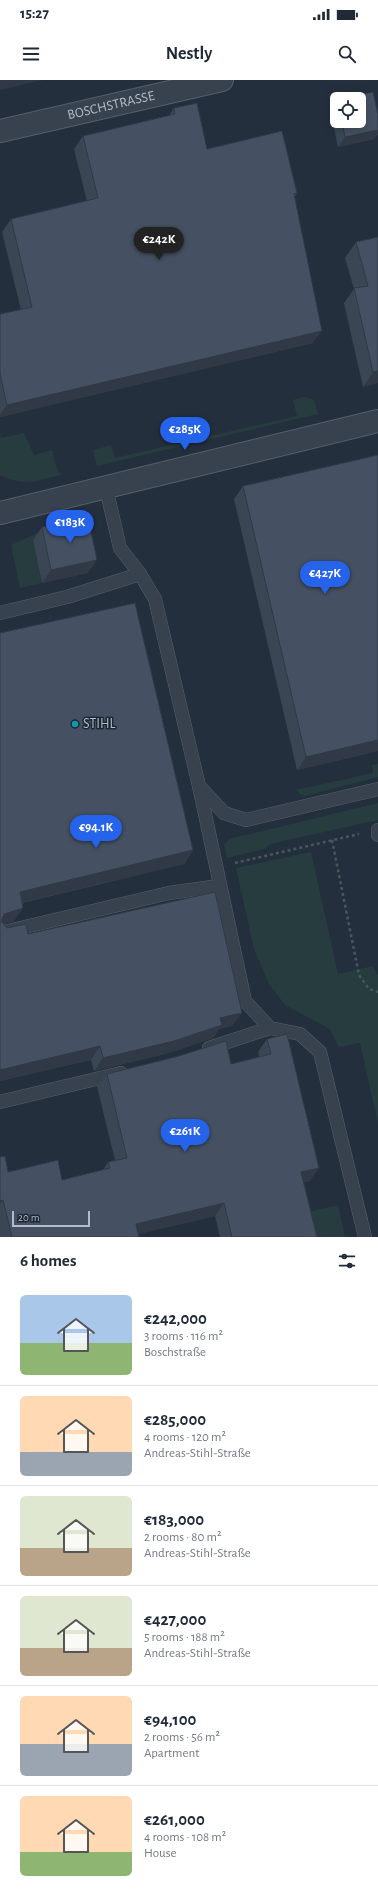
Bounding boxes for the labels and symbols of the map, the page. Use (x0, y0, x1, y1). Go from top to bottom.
street label: BOSCHSTRASSE (66, 89, 156, 122)
pin: €242K (131, 227, 187, 261)
pin: €285K (157, 417, 213, 451)
pin: €183K (42, 510, 98, 544)
pin: €427K (297, 561, 353, 595)
place label: STIHL (83, 717, 116, 731)
marker: STIHL (70, 719, 80, 729)
pin: €94.1K (63, 815, 129, 849)
pin: €261K (157, 1119, 213, 1153)
scale bar (12, 1209, 90, 1228)

